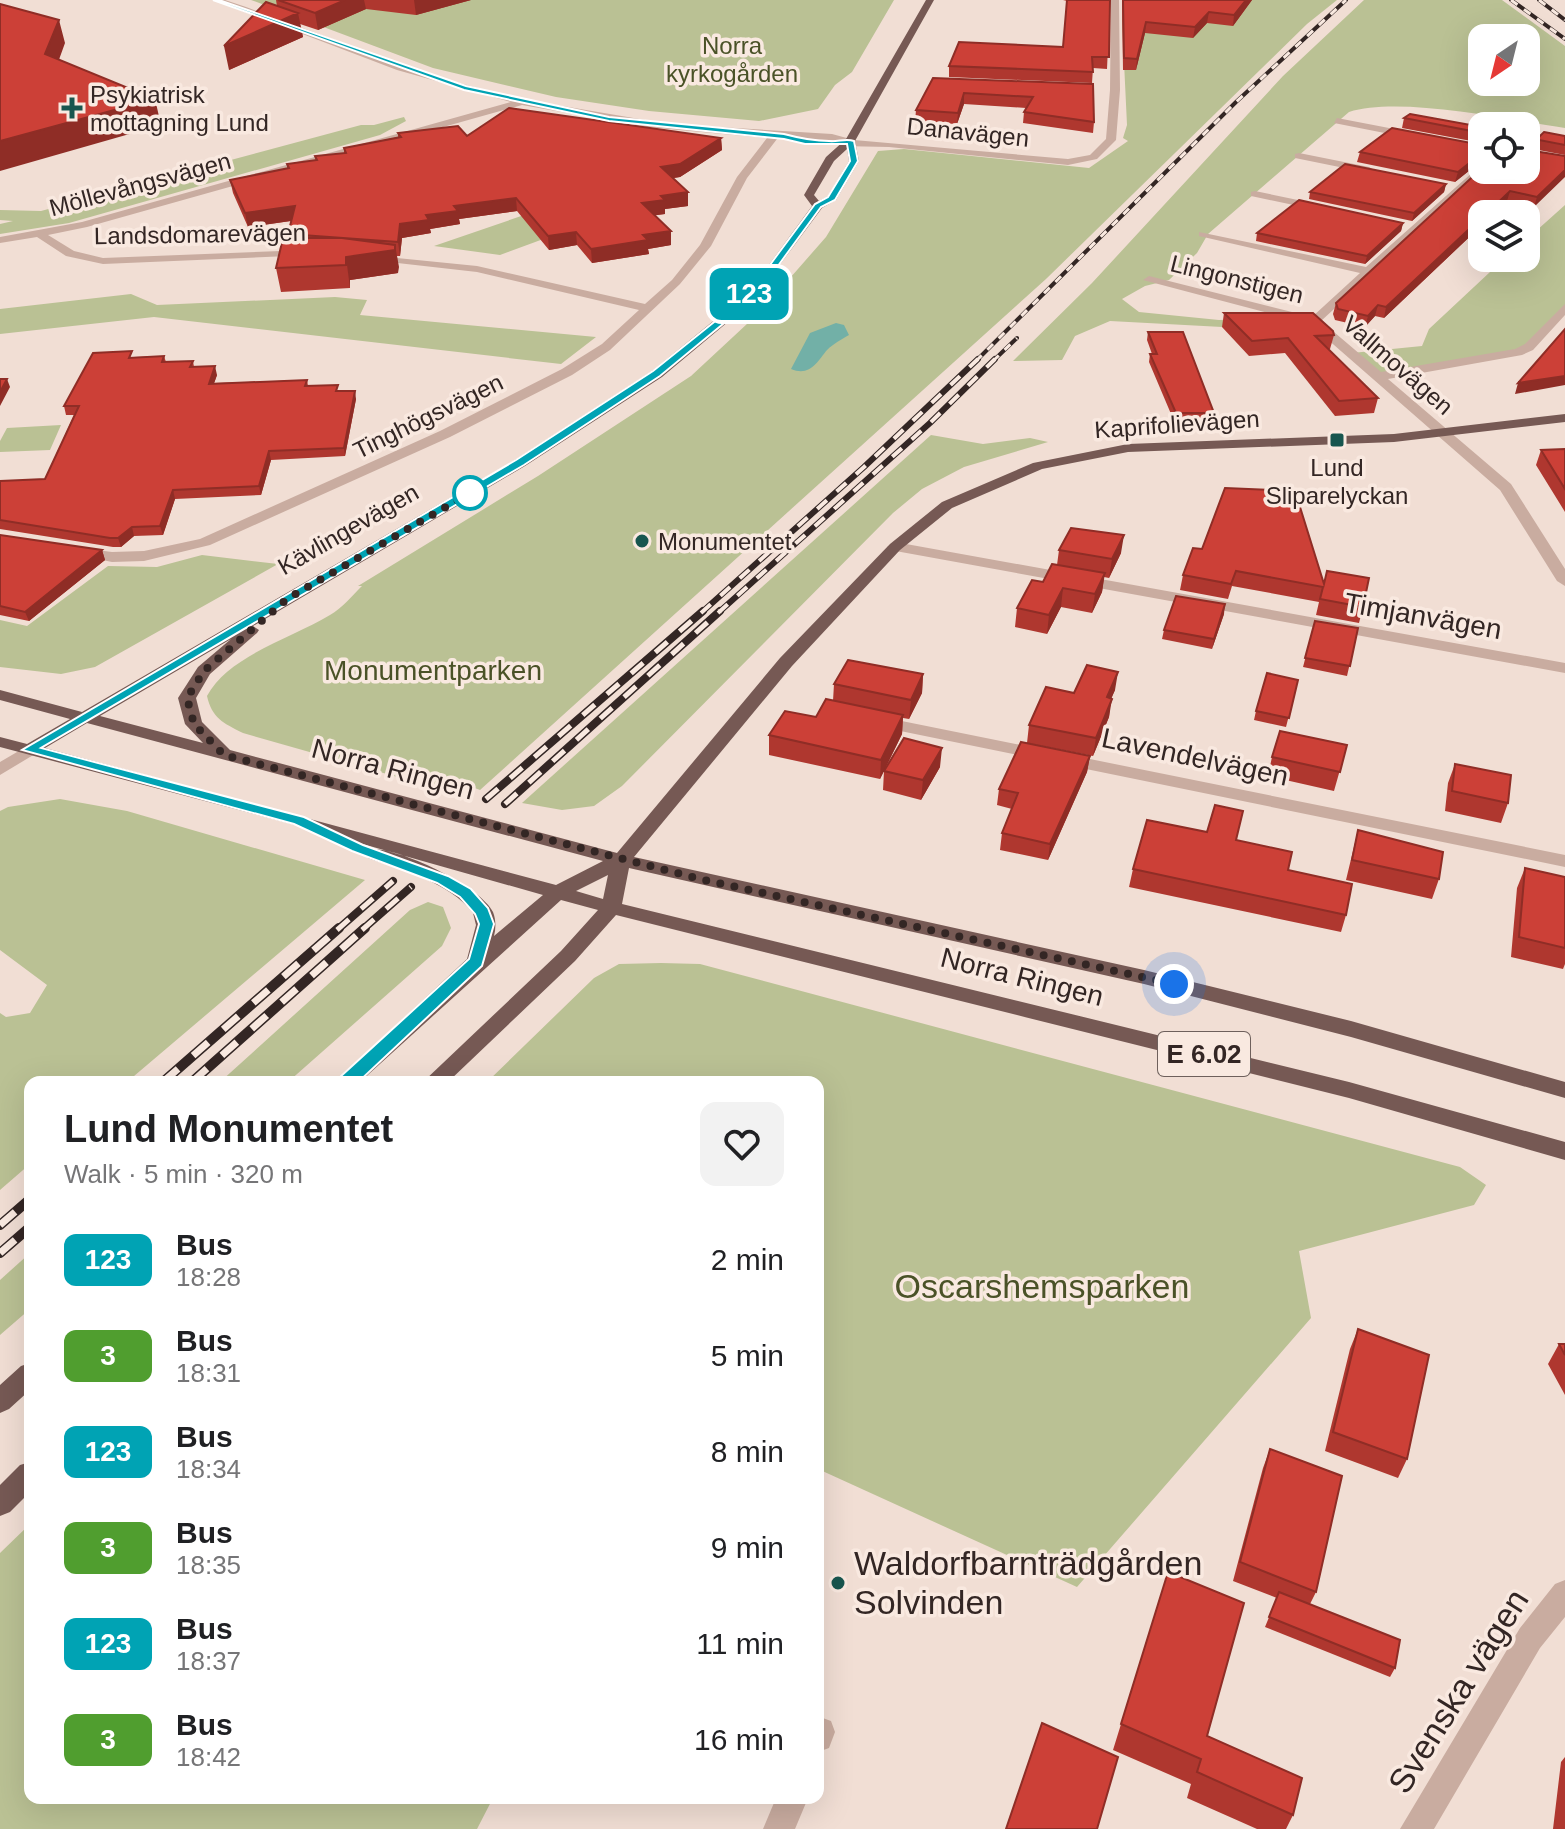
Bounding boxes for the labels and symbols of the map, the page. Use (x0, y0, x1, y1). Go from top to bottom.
north arrow (1468, 24, 1540, 96)
park label: Norra kyrkogården (666, 32, 798, 87)
place label: Psykiatrisk mottagning Lund (90, 81, 269, 136)
marker: Psykiatrisk mottagning Lund (61, 97, 83, 119)
street label: Danavägen (906, 112, 1030, 152)
street label: Möllevångsvägen (46, 147, 234, 221)
street label: Landsdomarevägen (94, 219, 306, 249)
street label: Lingonstigen (1168, 249, 1306, 309)
line badge: 123 (703, 268, 795, 320)
street label: Vallmovägen (1337, 310, 1459, 420)
street label: Tinghögsvägen (349, 368, 507, 464)
street label: Kaprifolievägen (1094, 405, 1260, 443)
marker: Lund Sliparelyckan (1328, 431, 1346, 449)
place label: Lund Sliparelyckan (1266, 454, 1408, 509)
unlabelled marker (453, 476, 487, 510)
street label: Kävlingevägen (273, 478, 423, 580)
place label: Monumentet (658, 528, 792, 555)
marker: Monumentet (633, 532, 651, 550)
street label: Timjanvägen (1342, 587, 1504, 645)
park label: Monumentparken (324, 655, 542, 686)
street label: Lavendelvägen (1099, 722, 1291, 792)
street label: Norra Ringen (309, 732, 477, 806)
street label: Norra Ringen (937, 942, 1107, 1012)
your location (1154, 964, 1194, 1004)
road number: E 6.02 (1158, 1032, 1250, 1076)
park label: Oscarshemsparken (895, 1267, 1189, 1305)
place label: Waldorfbarnträdgården Solvinden (854, 1544, 1202, 1621)
marker: Waldorfbarnträdgården Solvinden (829, 1574, 847, 1592)
street label: Svenska vägen (1380, 1582, 1536, 1800)

